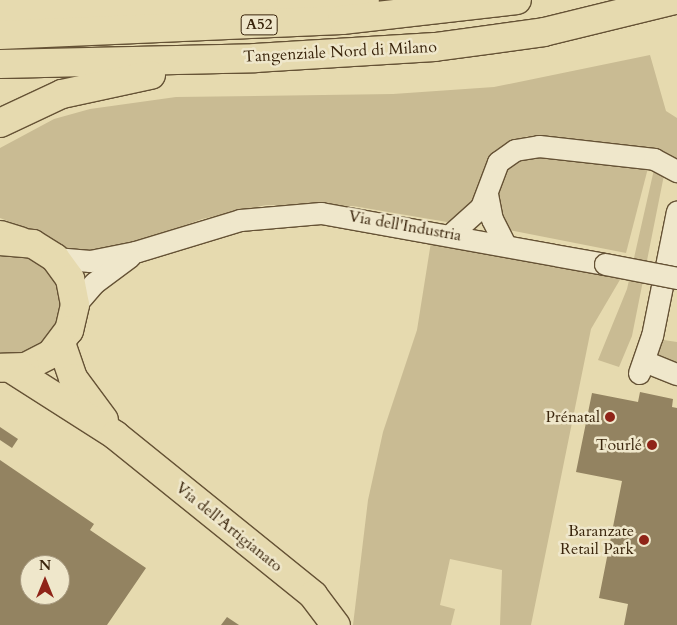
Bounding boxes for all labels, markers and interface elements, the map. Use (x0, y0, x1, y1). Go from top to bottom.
road number: A52 (240, 12, 278, 38)
street label: Tangenziale Nord di Milano (243, 37, 437, 67)
street label: Via dell'Industria (347, 207, 463, 245)
place label: Prénatal (545, 407, 600, 427)
marker: Prénatal (604, 411, 616, 423)
place label: Tourlé (596, 435, 642, 455)
marker: Tourlé (646, 439, 658, 451)
street label: Via dell'Artigianato (172, 478, 286, 576)
place label: Baranzate Retail Park (560, 521, 634, 559)
marker: Baranzate Retail Park (638, 534, 650, 546)
north arrow (20, 555, 70, 605)
text: N (39, 556, 51, 575)

